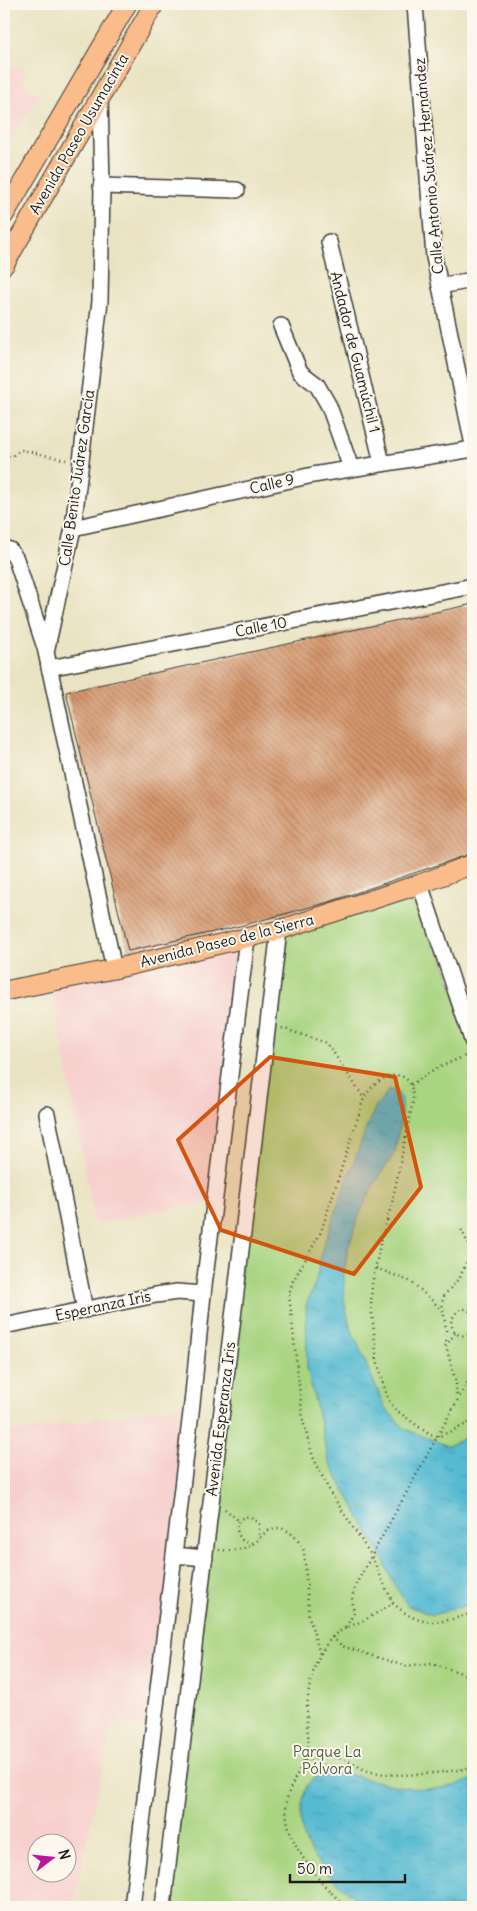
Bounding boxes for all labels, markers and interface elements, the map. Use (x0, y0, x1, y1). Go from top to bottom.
street label: Avenida Paseo Usumacinta (25, 50, 133, 218)
street label: Calle Antonio Suárez Hernández (410, 57, 447, 275)
street label: Andador de Guamúchil 1 (326, 269, 385, 434)
street label: Calle Benito Juárez García (55, 388, 98, 567)
street label: Calle 9 (248, 469, 296, 498)
street label: Calle 10 (233, 612, 288, 641)
street label: Avenida Paseo de la Sierra (138, 910, 316, 971)
street label: Esperanza Iris (53, 1286, 153, 1325)
street label: Avenida Esperanza Iris (202, 1341, 239, 1497)
park label: Parque La Pólvora (293, 1742, 362, 1778)
north arrow (28, 1834, 78, 1884)
text: N (55, 1847, 74, 1862)
scale bar (290, 1851, 404, 1883)
text: 50 m (297, 1859, 332, 1878)

